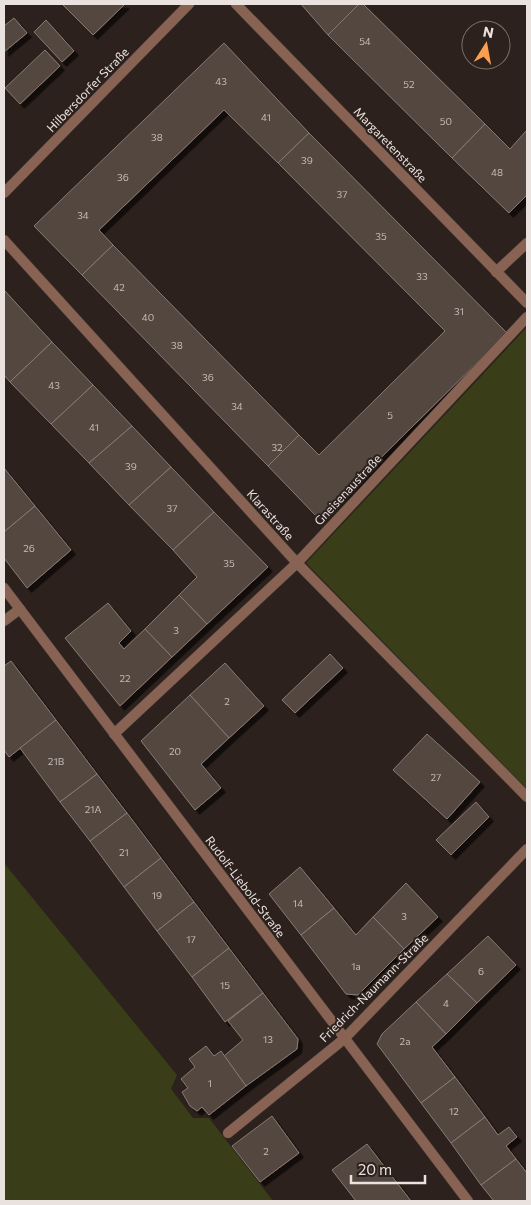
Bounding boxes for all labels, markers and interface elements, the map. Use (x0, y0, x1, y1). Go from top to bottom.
north arrow (461, 20, 511, 70)
text: N (482, 22, 495, 41)
house number: 54 (359, 35, 371, 47)
street label: Hilbersdorfer Straße (43, 44, 131, 134)
house number: 43 (215, 75, 227, 87)
house number: 52 (403, 78, 415, 90)
street label: Margaretenstraße (351, 104, 430, 185)
house number: 41 (261, 111, 271, 123)
house number: 50 (440, 115, 452, 127)
house number: 38 (151, 131, 163, 143)
house number: 39 (301, 154, 313, 166)
house number: 48 (491, 166, 503, 178)
house number: 36 (117, 171, 129, 183)
house number: 37 (337, 188, 347, 200)
house number: 34 (77, 209, 89, 221)
house number: 35 (375, 230, 387, 242)
house number: 33 (416, 270, 428, 282)
house number: 42 (113, 281, 125, 293)
house number: 31 (454, 305, 464, 317)
house number: 40 (142, 311, 154, 323)
house number: 38 (171, 339, 183, 351)
house number: 36 (202, 371, 214, 383)
house number: 43 (48, 379, 60, 391)
house number: 34 (231, 400, 243, 412)
house number: 5 (387, 409, 393, 421)
house number: 41 (89, 421, 99, 433)
house number: 32 (271, 441, 283, 453)
street label: Gneisenaustraße (311, 451, 384, 528)
house number: 39 (125, 460, 137, 472)
street label: Klarastraße (244, 486, 297, 543)
house number: 37 (167, 502, 177, 514)
house number: 26 (23, 542, 35, 554)
house number: 35 (223, 557, 235, 569)
house number: 3 (173, 624, 179, 636)
house number: 22 (119, 672, 131, 684)
house number: 2 (224, 695, 230, 707)
house number: 20 (169, 745, 181, 757)
house number: 21B (48, 755, 65, 767)
house number: 27 (431, 771, 441, 783)
house number: 21A (85, 803, 101, 815)
street label: Rudolf-Liebold-Straße (203, 833, 289, 940)
house number: 21 (119, 846, 129, 858)
house number: 19 (152, 889, 162, 901)
house number: 14 (293, 897, 303, 909)
house number: 3 (401, 910, 407, 922)
street label: Friedrich-Naumann-Straße (316, 930, 430, 1044)
house number: 17 (186, 933, 196, 945)
house number: 1a (351, 960, 361, 972)
house number: 6 (478, 965, 484, 977)
house number: 15 (220, 979, 230, 991)
house number: 4 (443, 997, 449, 1009)
house number: 13 (263, 1033, 273, 1045)
house number: 2a (400, 1035, 410, 1047)
house number: 1 (208, 1077, 212, 1089)
house number: 12 (449, 1105, 459, 1117)
house number: 2 (263, 1145, 269, 1157)
scale bar (351, 1152, 425, 1184)
text: 20 m (358, 1160, 392, 1178)

